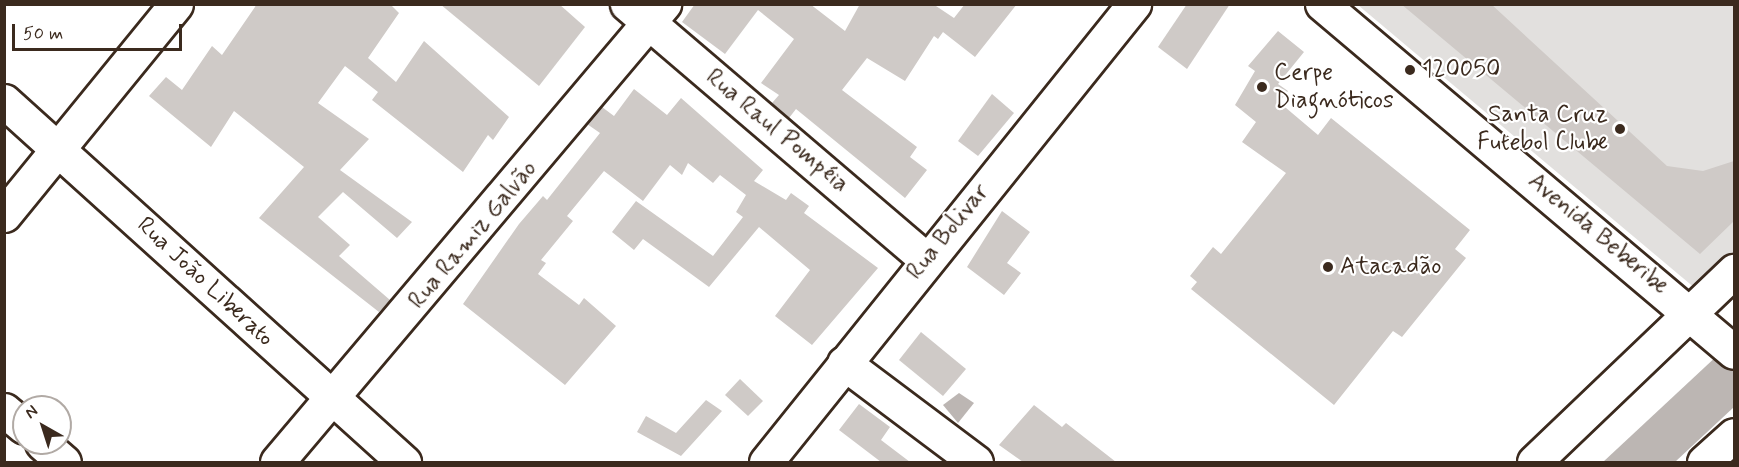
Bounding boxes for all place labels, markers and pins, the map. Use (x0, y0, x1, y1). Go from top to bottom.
place label: 120050 (1422, 56, 1500, 84)
place label: Cerpe Diagnóticos (1274, 59, 1394, 115)
marker: 120050 (1403, 63, 1417, 77)
marker: Cerpe Diagnóticos (1255, 80, 1269, 94)
place label: Santa Cruz Futebol Clube (1473, 101, 1608, 157)
marker: Santa Cruz Futebol Clube (1613, 122, 1627, 136)
place label: Atacadão (1340, 253, 1442, 281)
marker: Atacadão (1321, 260, 1335, 274)

